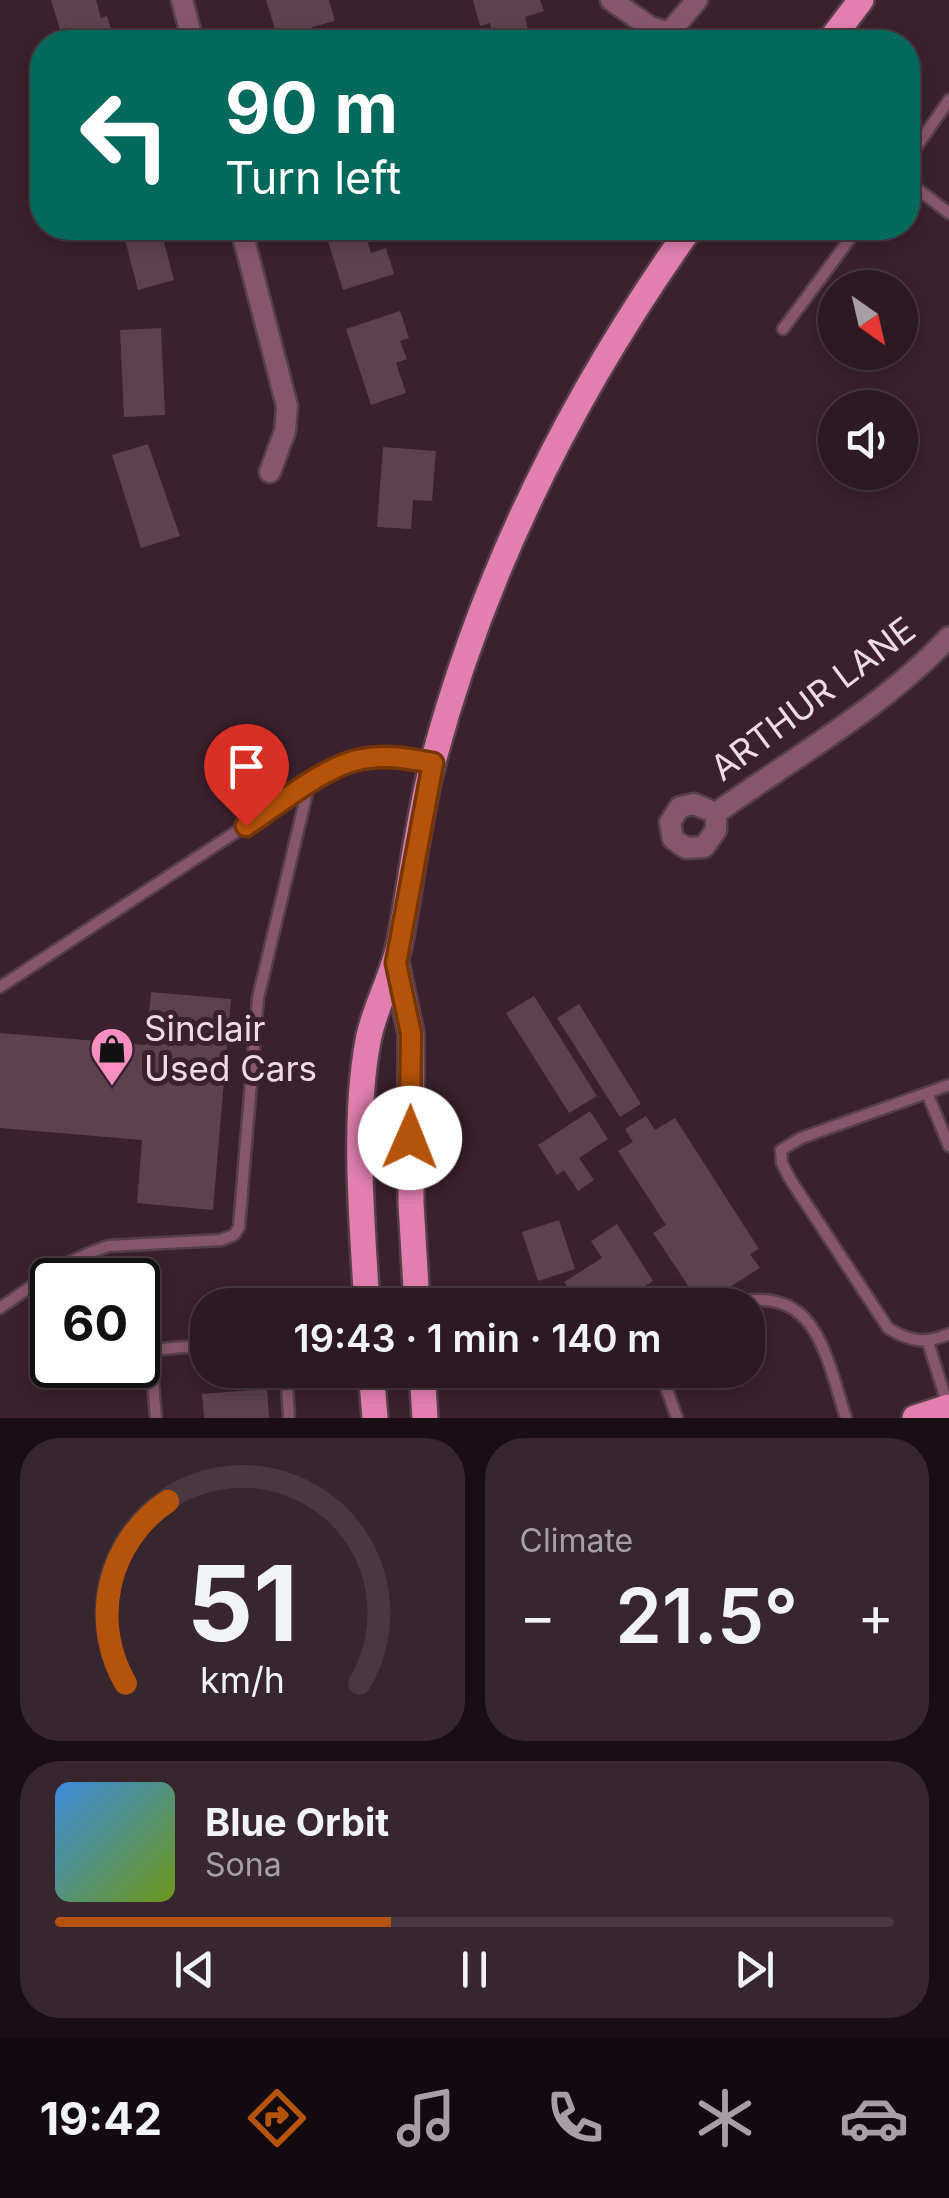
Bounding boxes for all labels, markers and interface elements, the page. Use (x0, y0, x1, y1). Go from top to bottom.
text: 90 m (225, 65, 398, 150)
icon: left (60, 70, 190, 200)
text: Turn left (225, 150, 401, 205)
north arrow (818, 270, 918, 370)
map controls (818, 270, 918, 490)
button: sound (818, 390, 918, 490)
street label: ARTHUR LANE (702, 608, 923, 789)
pin (204, 724, 289, 827)
icon: arrive (219, 739, 274, 794)
place label: Sinclair Used Cars (144, 1007, 317, 1089)
shop icon: Sinclair Used Cars (89, 1026, 135, 1087)
position arrow (358, 1086, 462, 1190)
speed limit sign: 60 (30, 1258, 160, 1388)
text: 19:43 · 1 min · 140 m (294, 1315, 661, 1361)
text: Climate (520, 1521, 633, 1560)
text: 51 (187, 1540, 298, 1666)
text: 21.5° (615, 1570, 798, 1661)
text: − (520, 1583, 556, 1649)
text: + (858, 1583, 894, 1649)
text: km/h (200, 1658, 285, 1702)
text: Blue Orbit (205, 1799, 389, 1845)
text: Sona (205, 1845, 282, 1884)
icon: previous (167, 1942, 222, 1997)
icon: pause (447, 1942, 502, 1997)
icon: next (727, 1942, 782, 1997)
icon: directions (242, 2083, 312, 2153)
icon: music (391, 2083, 461, 2153)
icon: phone (540, 2083, 610, 2153)
icon: climate (690, 2083, 760, 2153)
icon: car (839, 2083, 909, 2153)
text: 19:42 (40, 2091, 162, 2146)

